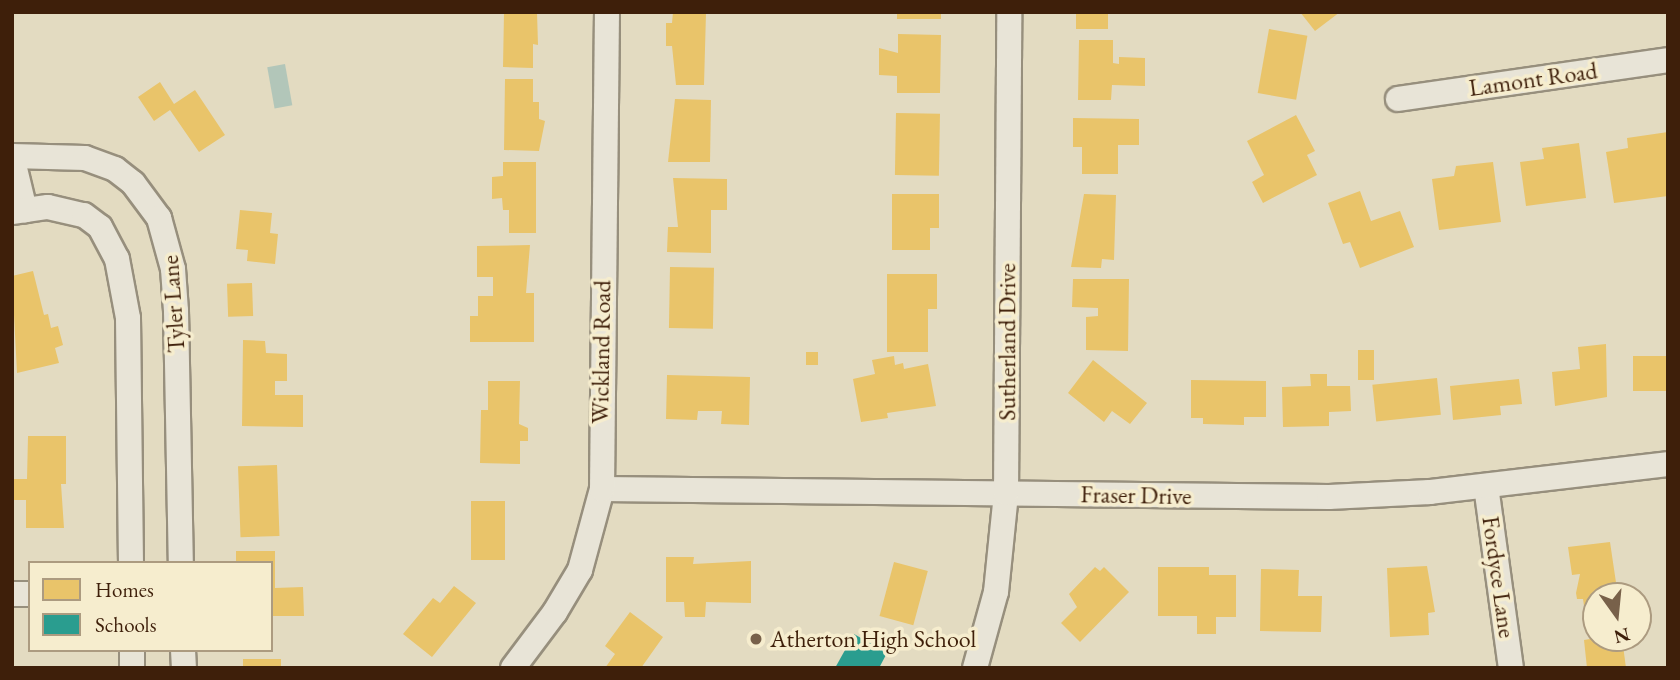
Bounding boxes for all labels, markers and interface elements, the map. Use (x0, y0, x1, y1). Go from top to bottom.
street label: Lamont Road (1467, 56, 1599, 102)
street label: Tyler Lane (155, 254, 191, 354)
street label: Sutherland Drive (993, 263, 1021, 421)
street label: Wickland Road (585, 280, 617, 424)
street label: Fraser Drive (1080, 480, 1192, 510)
street label: Fordyce Lane (1476, 514, 1522, 640)
legend (28, 561, 273, 652)
text: Homes (95, 576, 154, 603)
north arrow (1582, 582, 1652, 652)
text: Schools (95, 611, 156, 638)
text: N (1611, 622, 1633, 650)
place label: Atherton High School (770, 625, 976, 653)
marker: Atherton High School (748, 631, 764, 647)

